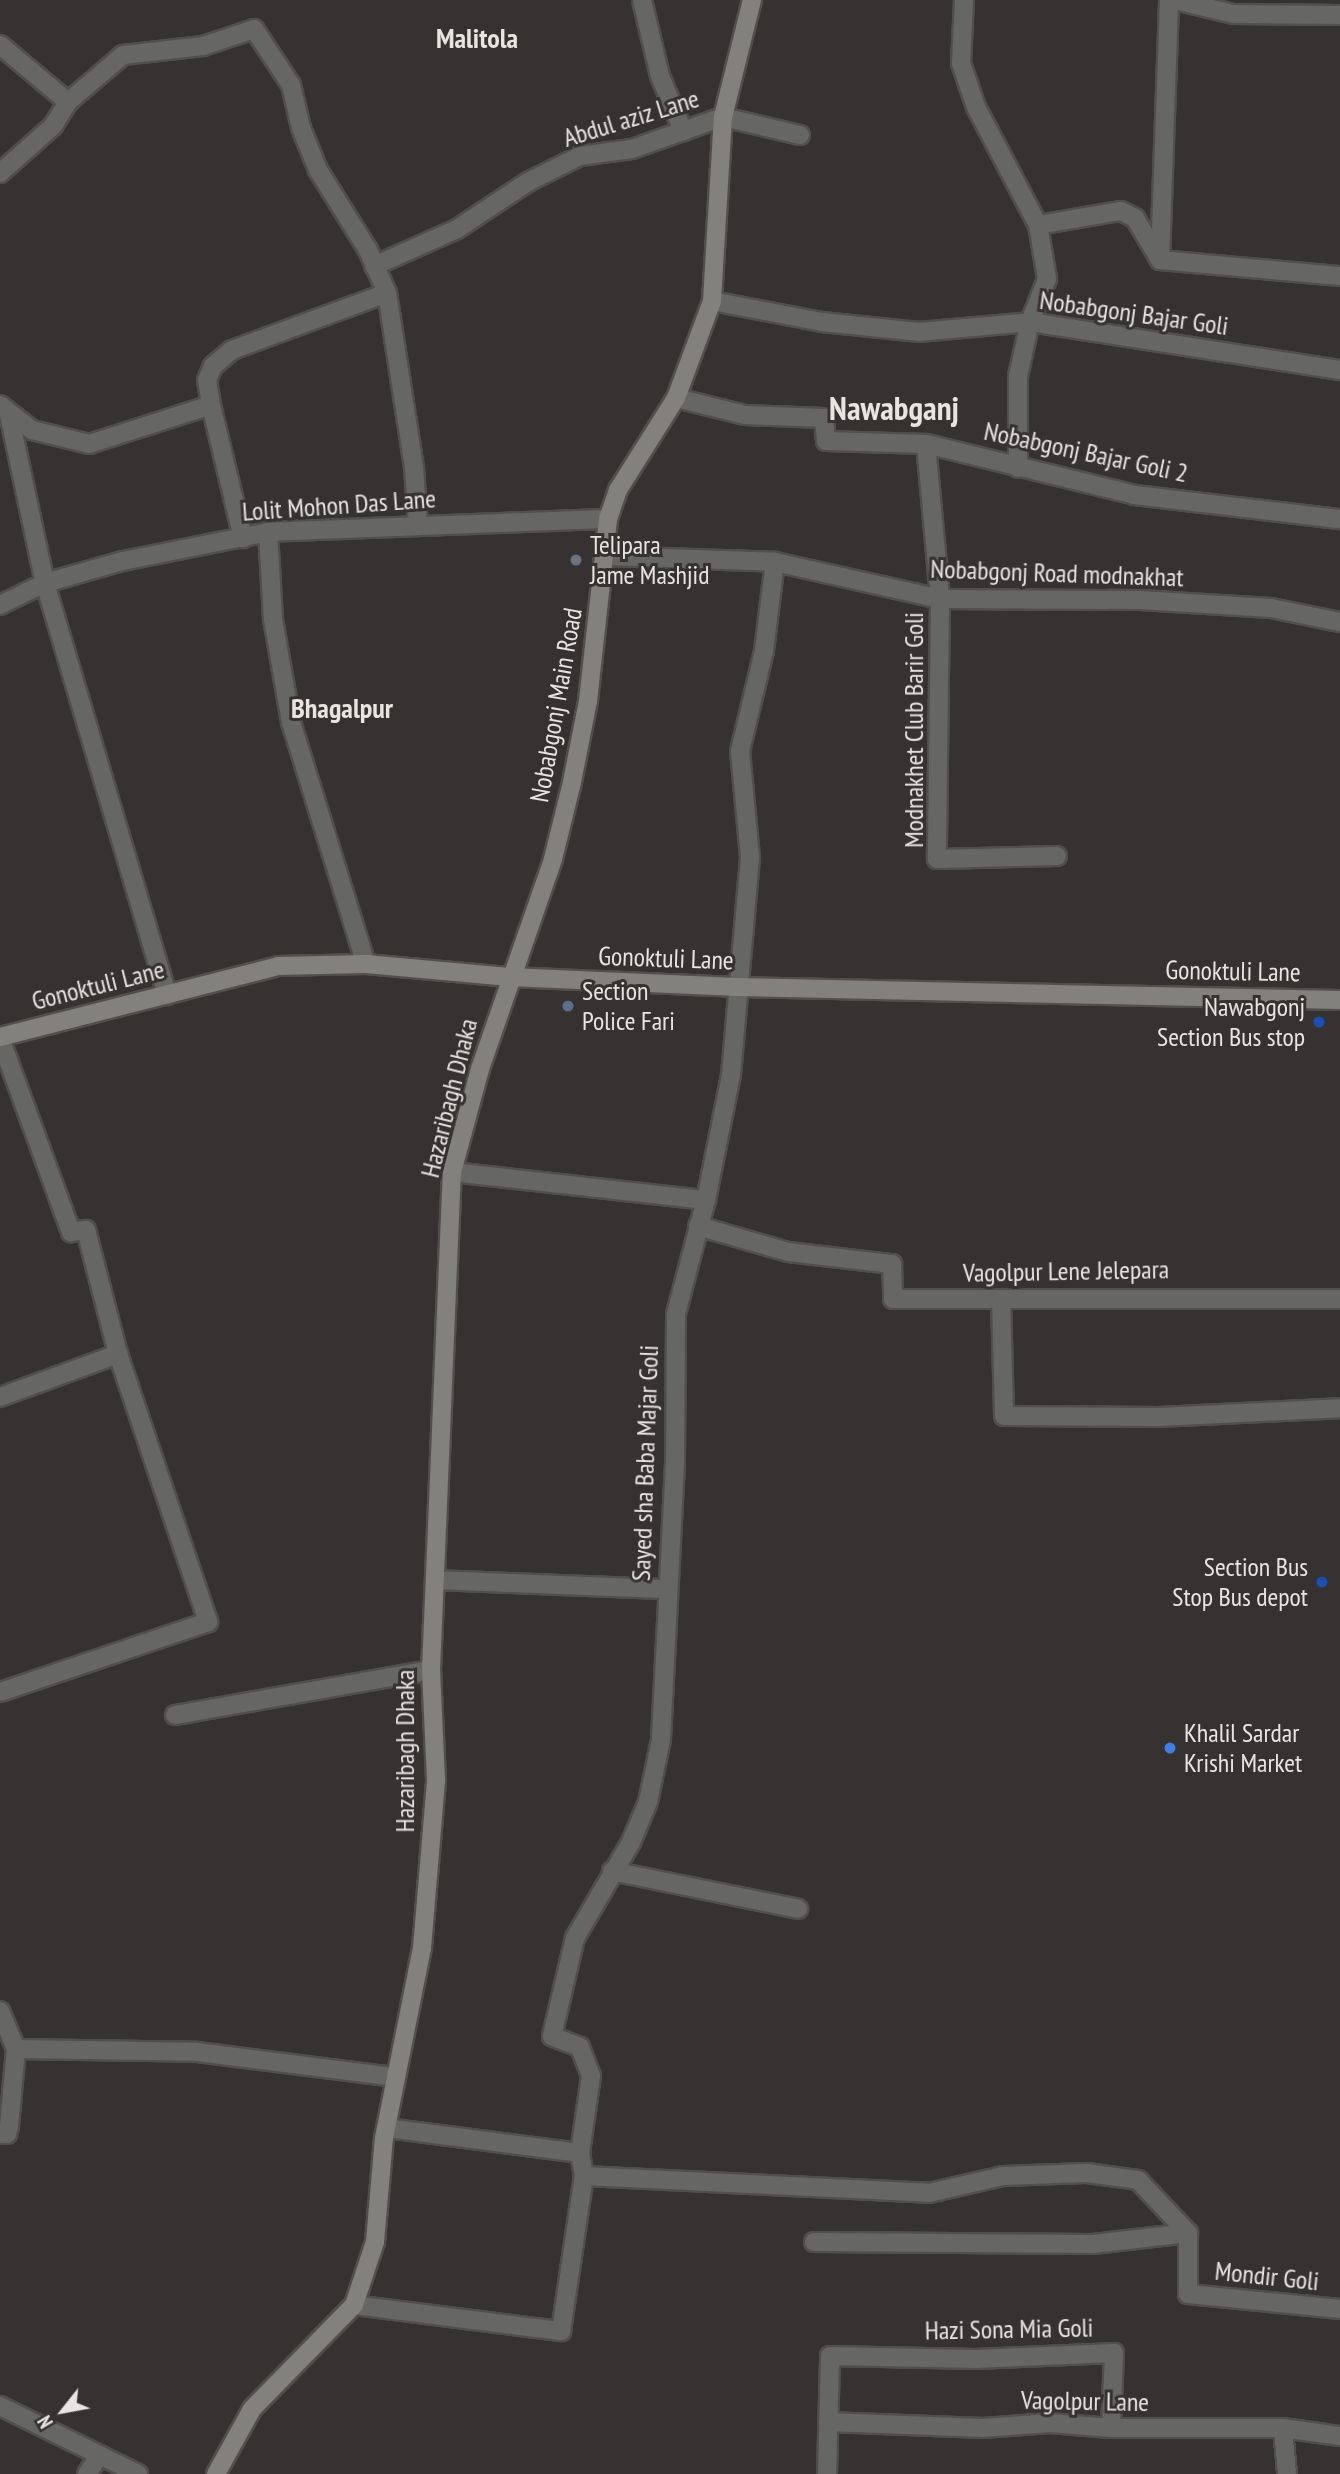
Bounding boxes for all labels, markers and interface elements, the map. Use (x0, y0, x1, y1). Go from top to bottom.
district label: Malitola (436, 21, 518, 55)
street label: Abdul aziz Lane (559, 82, 703, 154)
street label: Nobabgonj Bajar Goli (1038, 284, 1230, 342)
district label: Nawabganj (829, 388, 959, 428)
street label: Nobabgonj Bajar Goli 2 (981, 415, 1191, 489)
street label: Lolit Mohon Das Lane (241, 483, 437, 527)
place label: Telipara Jame Mashjid (590, 529, 710, 590)
marker: Telipara Jame Mashjid (568, 552, 584, 568)
street label: Nobabgonj Road modnakhat (930, 553, 1184, 593)
street label: Nobabgonj Main Road (524, 605, 588, 805)
street label: Modnakhet Club Barir Goli (898, 612, 930, 848)
district label: Bhagalpur (291, 691, 393, 725)
street label: Gonoktuli Lane (598, 940, 734, 976)
street label: Gonoktuli Lane (29, 953, 167, 1017)
street label: Gonoktuli Lane (1165, 954, 1301, 988)
place label: Section Police Fari (582, 975, 675, 1036)
place label: Nawabgonj Section Bus stop (1157, 991, 1305, 1052)
marker: Section Police Fari (560, 998, 576, 1014)
marker: Nawabgonj Section Bus stop (1311, 1014, 1327, 1030)
street label: Hazaribagh Dhaka (414, 1015, 484, 1181)
street label: Vagolpur Lene Jelepara (963, 1254, 1169, 1288)
street label: Sayed sha Baba Majar Goli (625, 1344, 665, 1582)
place label: Section Bus Stop Bus depot (1172, 1551, 1308, 1612)
marker: Section Bus Stop Bus depot (1314, 1574, 1330, 1590)
street label: Hazaribagh Dhaka (389, 1670, 421, 1832)
place label: Khalil Sardar Krishi Market (1184, 1717, 1302, 1778)
marker: Khalil Sardar Krishi Market (1162, 1740, 1178, 1756)
street label: Mondir Goli (1213, 2255, 1321, 2297)
street label: Hazi Sona Mia Goli (925, 2312, 1093, 2346)
north arrow (28, 2376, 98, 2446)
street label: Vagolpur Lane (1021, 2384, 1149, 2418)
text: N (32, 2411, 58, 2432)

